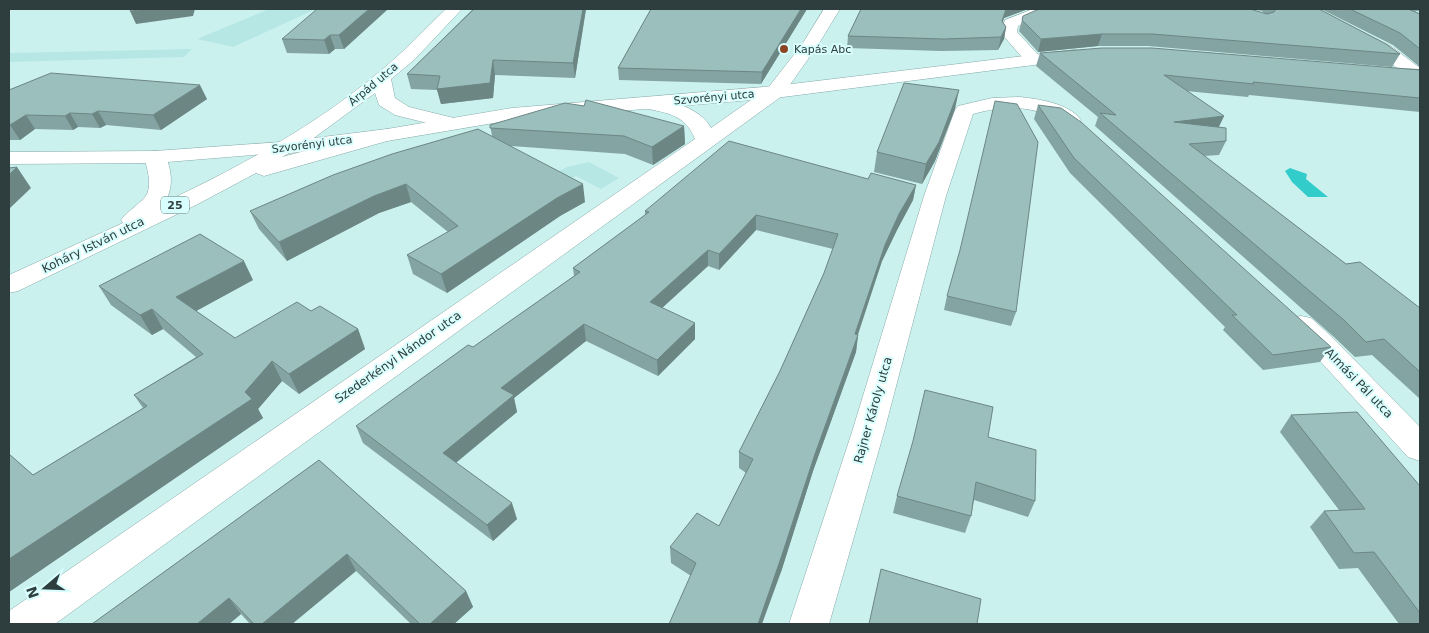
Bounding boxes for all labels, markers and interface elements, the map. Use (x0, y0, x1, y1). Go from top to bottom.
marker: Kapás Abc (778, 43, 790, 55)
place label: Kapás Abc (794, 43, 851, 56)
street label: Árpád utca (346, 60, 401, 109)
street label: Szvorényi utca (673, 87, 755, 108)
street label: Szvorényi utca (271, 133, 353, 156)
road number: 25 (161, 196, 189, 214)
street label: Koháry István utca (40, 214, 146, 276)
street label: Szederkényi Nándor utca (332, 308, 464, 406)
street label: Almási Pál utca (1322, 345, 1396, 421)
street label: Rajner Károly utca (851, 355, 895, 465)
north arrow (20, 563, 70, 613)
text: N (23, 584, 42, 600)

